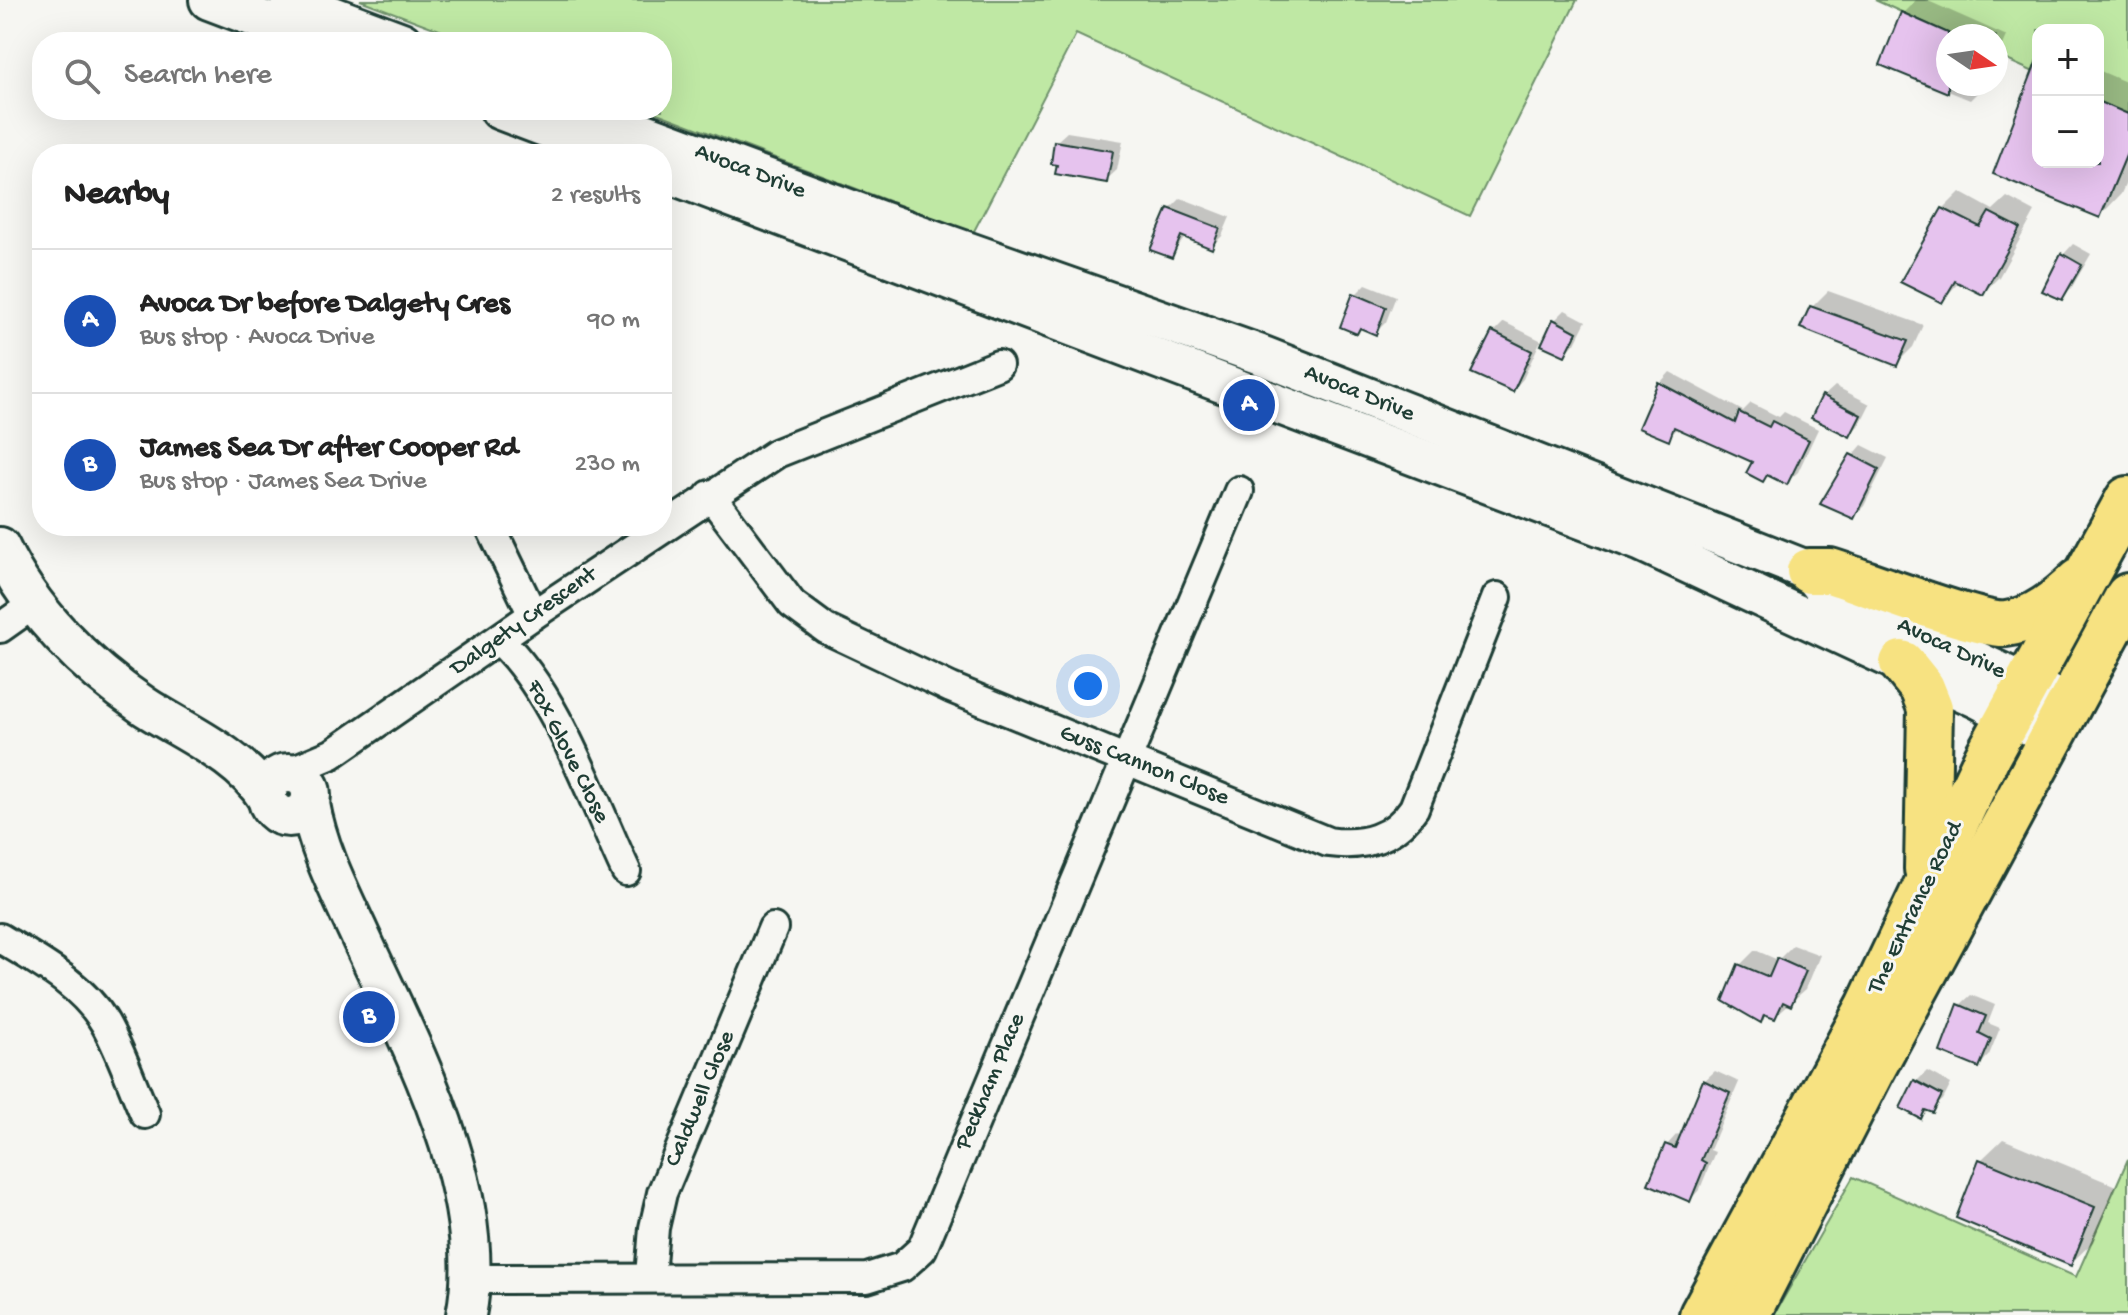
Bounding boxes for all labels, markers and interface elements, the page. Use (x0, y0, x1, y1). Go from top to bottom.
north arrow (1936, 24, 2008, 96)
map controls (2032, 24, 2104, 168)
button: + (2032, 24, 2104, 96)
search box (32, 32, 672, 120)
icon: search (60, 54, 104, 98)
text: Search here (124, 59, 272, 94)
button: − (2032, 96, 2104, 168)
street label: Avoca Drive (690, 138, 810, 207)
text: Nearby (64, 176, 169, 216)
text: 2 results (551, 181, 640, 212)
text: Avoca Dr before Dalgety Cres (140, 288, 510, 323)
text: A (82, 306, 98, 337)
text: 90 m (588, 306, 640, 337)
text: Bus stop · Avoca Drive (140, 323, 375, 354)
street label: Avoca Drive (1299, 359, 1419, 430)
pin: A (1223, 375, 1275, 435)
text: James Sea Dr after Cooper Rd (140, 432, 518, 467)
text: B (83, 450, 97, 481)
text: 230 m (574, 450, 640, 481)
text: Bus stop · James Sea Drive (140, 467, 427, 498)
street label: Dalgety Crescent (444, 560, 605, 684)
street label: Avoca Drive (1892, 611, 2011, 687)
your location (1068, 666, 1108, 706)
street label: Fox Glove Close (518, 675, 616, 829)
street label: Guss Cannon Close (1055, 719, 1234, 813)
street label: The Entrance Road (1861, 815, 1971, 1001)
pin: B (343, 987, 395, 1047)
street label: Peckham Place (949, 1009, 1033, 1156)
street label: Caldwell Close (659, 1026, 743, 1171)

